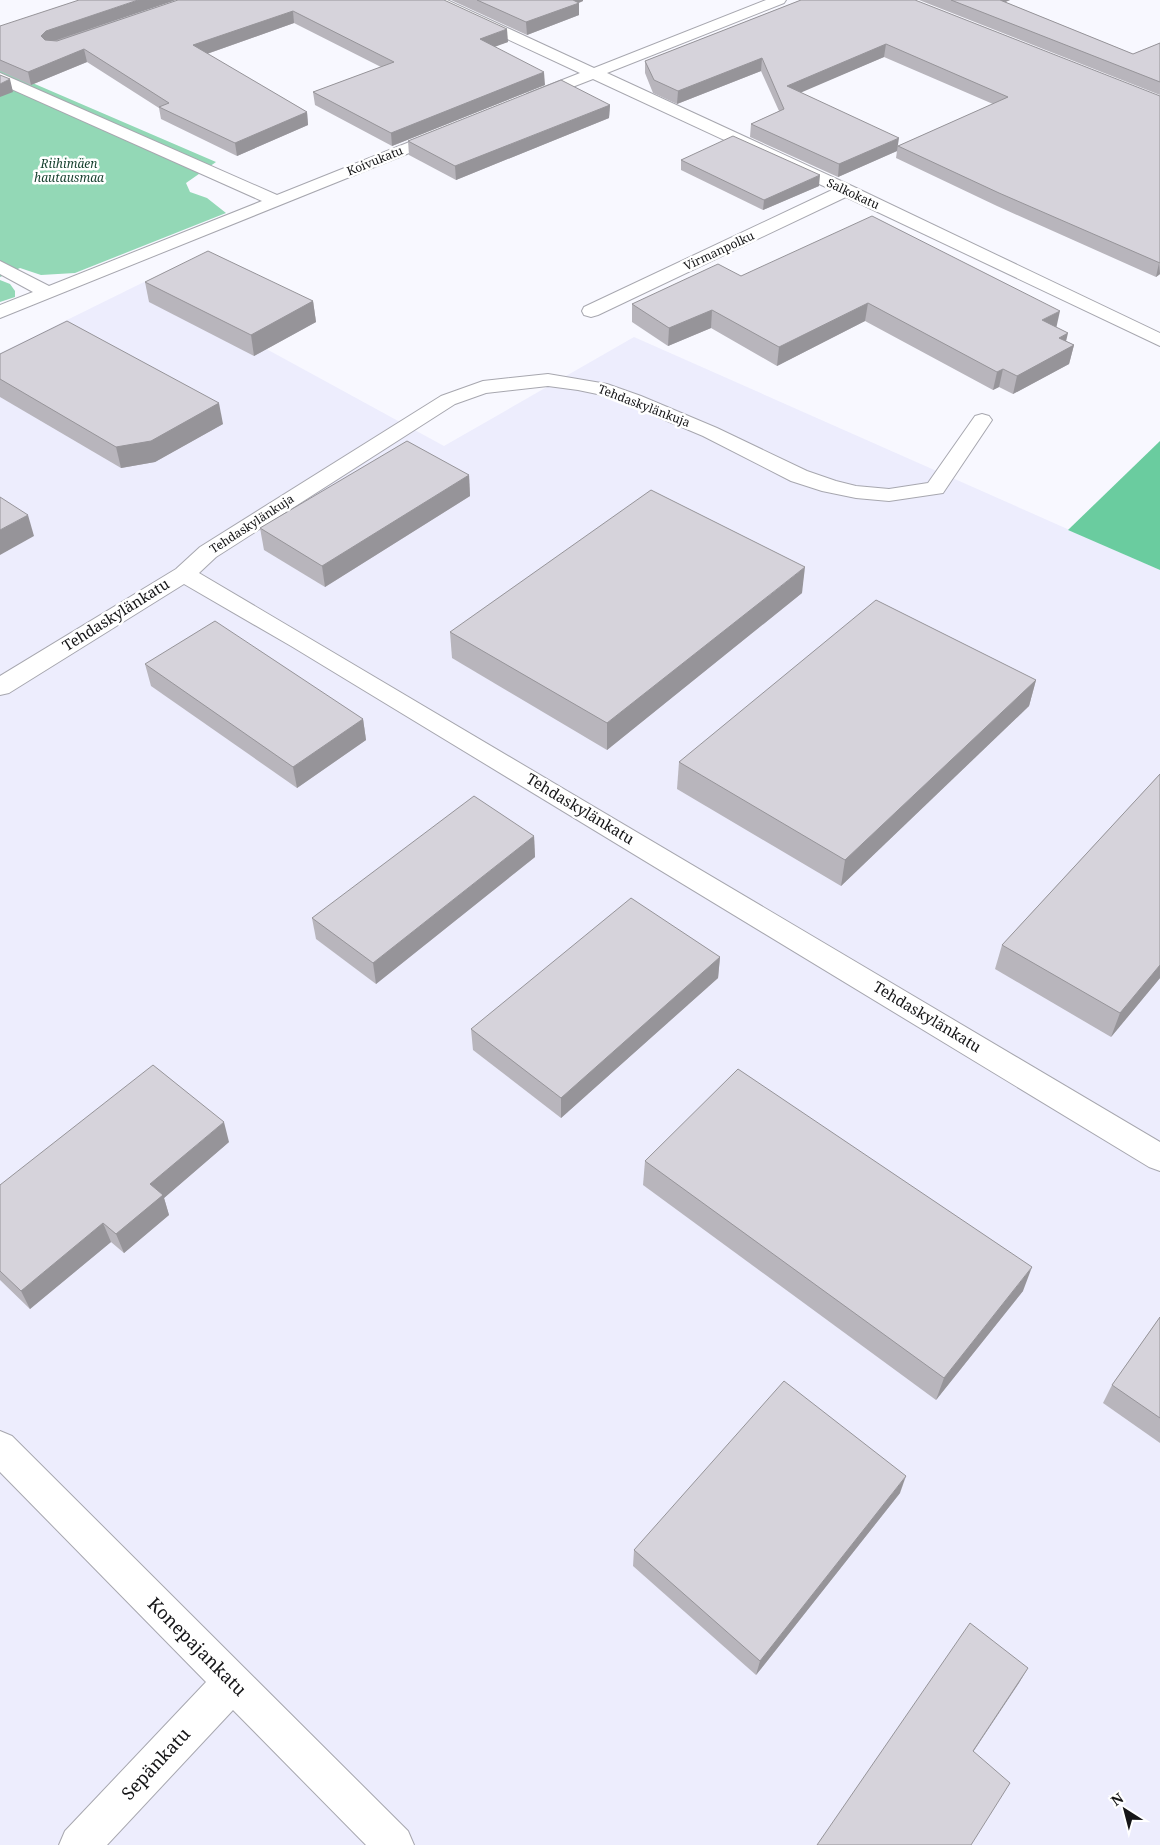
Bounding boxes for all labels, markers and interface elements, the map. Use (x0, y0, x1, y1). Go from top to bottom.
street label: Koivukatu (344, 141, 406, 179)
park label: Riihimäen hautausmaa (34, 155, 104, 186)
street label: Salkokatu (824, 174, 883, 213)
street label: Virmanpolku (681, 227, 757, 274)
street label: Tehdaskylänkuja (596, 380, 693, 431)
street label: Tehdaskylänkuja (206, 490, 297, 557)
street label: Tehdaskylänkatu (58, 573, 173, 655)
street label: Tehdaskylänkatu (523, 768, 639, 848)
street label: Tehdaskylänkatu (870, 976, 986, 1056)
street label: Konepajankatu (143, 1592, 253, 1701)
street label: Sepänkatu (116, 1722, 195, 1805)
north arrow (1100, 1785, 1150, 1835)
text: N (1107, 1788, 1127, 1810)

